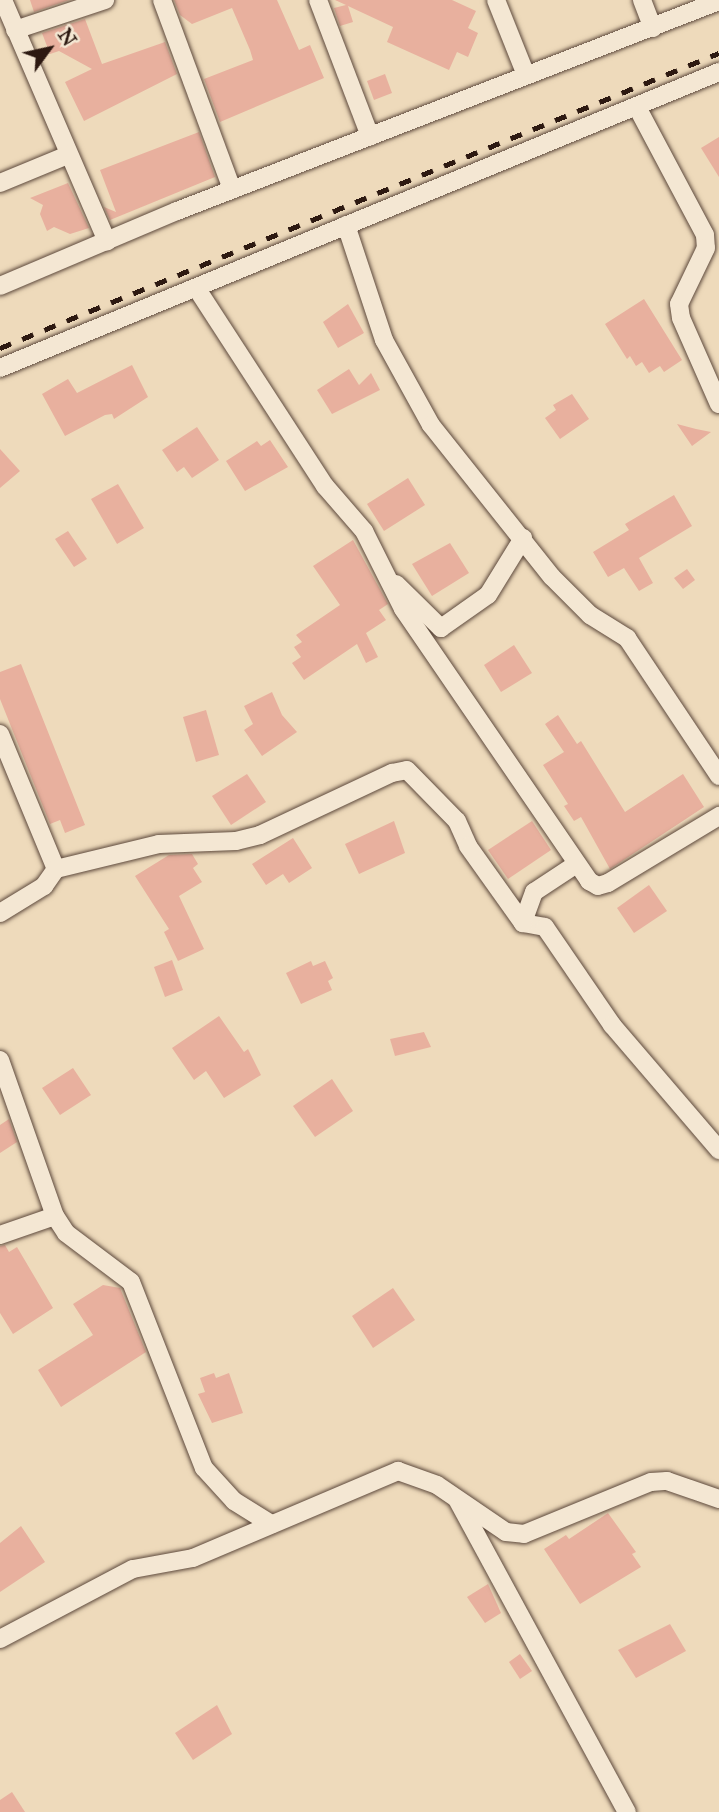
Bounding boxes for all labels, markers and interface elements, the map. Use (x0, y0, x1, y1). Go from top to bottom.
north arrow (14, 14, 84, 84)
text: N (53, 24, 81, 50)

